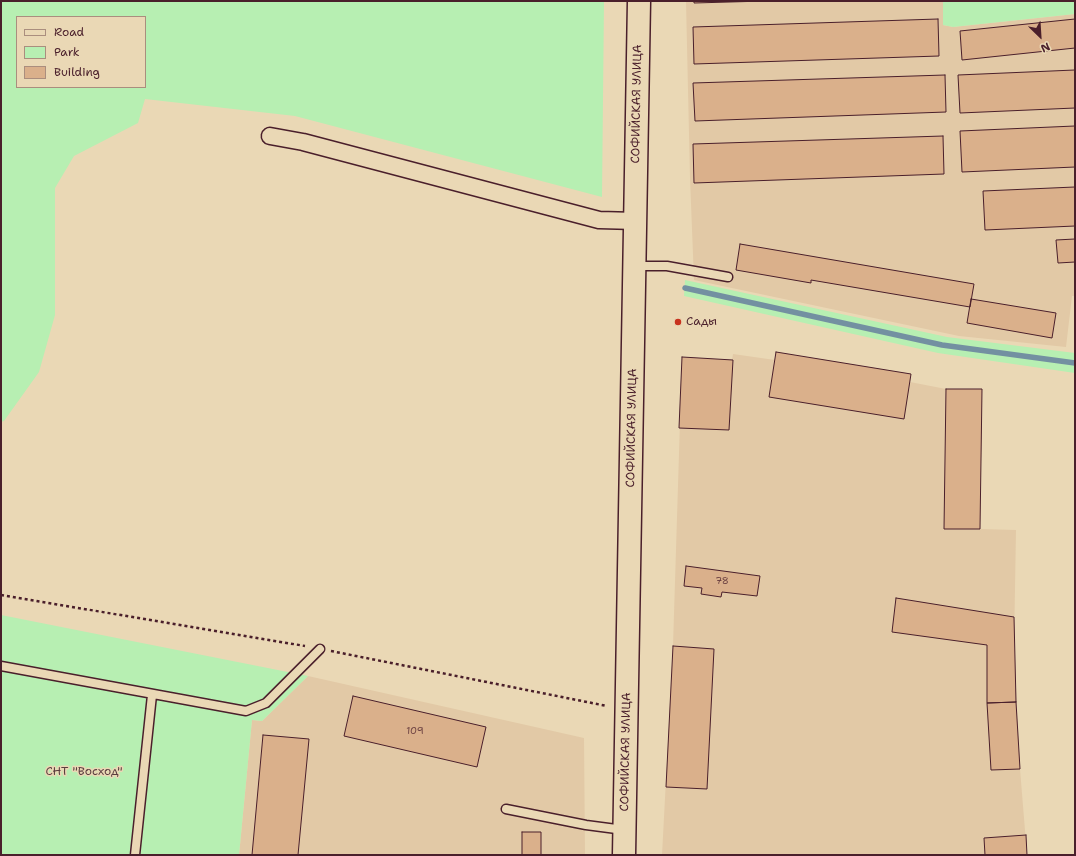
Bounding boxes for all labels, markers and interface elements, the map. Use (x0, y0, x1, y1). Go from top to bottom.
legend (16, 16, 146, 88)
north arrow (1020, 16, 1060, 56)
text: Road (54, 24, 84, 40)
text: N (1038, 39, 1052, 56)
text: Park (54, 44, 80, 60)
street label: СОФИЙСКАЯ УЛИЦА (629, 44, 645, 164)
text: Building (54, 64, 100, 80)
place label: Сады (686, 315, 717, 329)
marker: Сады (673, 317, 683, 327)
street label: СОФИЙСКАЯ УЛИЦА (624, 368, 640, 488)
house number: 78 (715, 575, 729, 587)
street label: СОФИЙСКАЯ УЛИЦА (618, 692, 634, 812)
house number: 109 (406, 725, 424, 737)
park label: СНТ "Восход" (45, 765, 123, 779)

